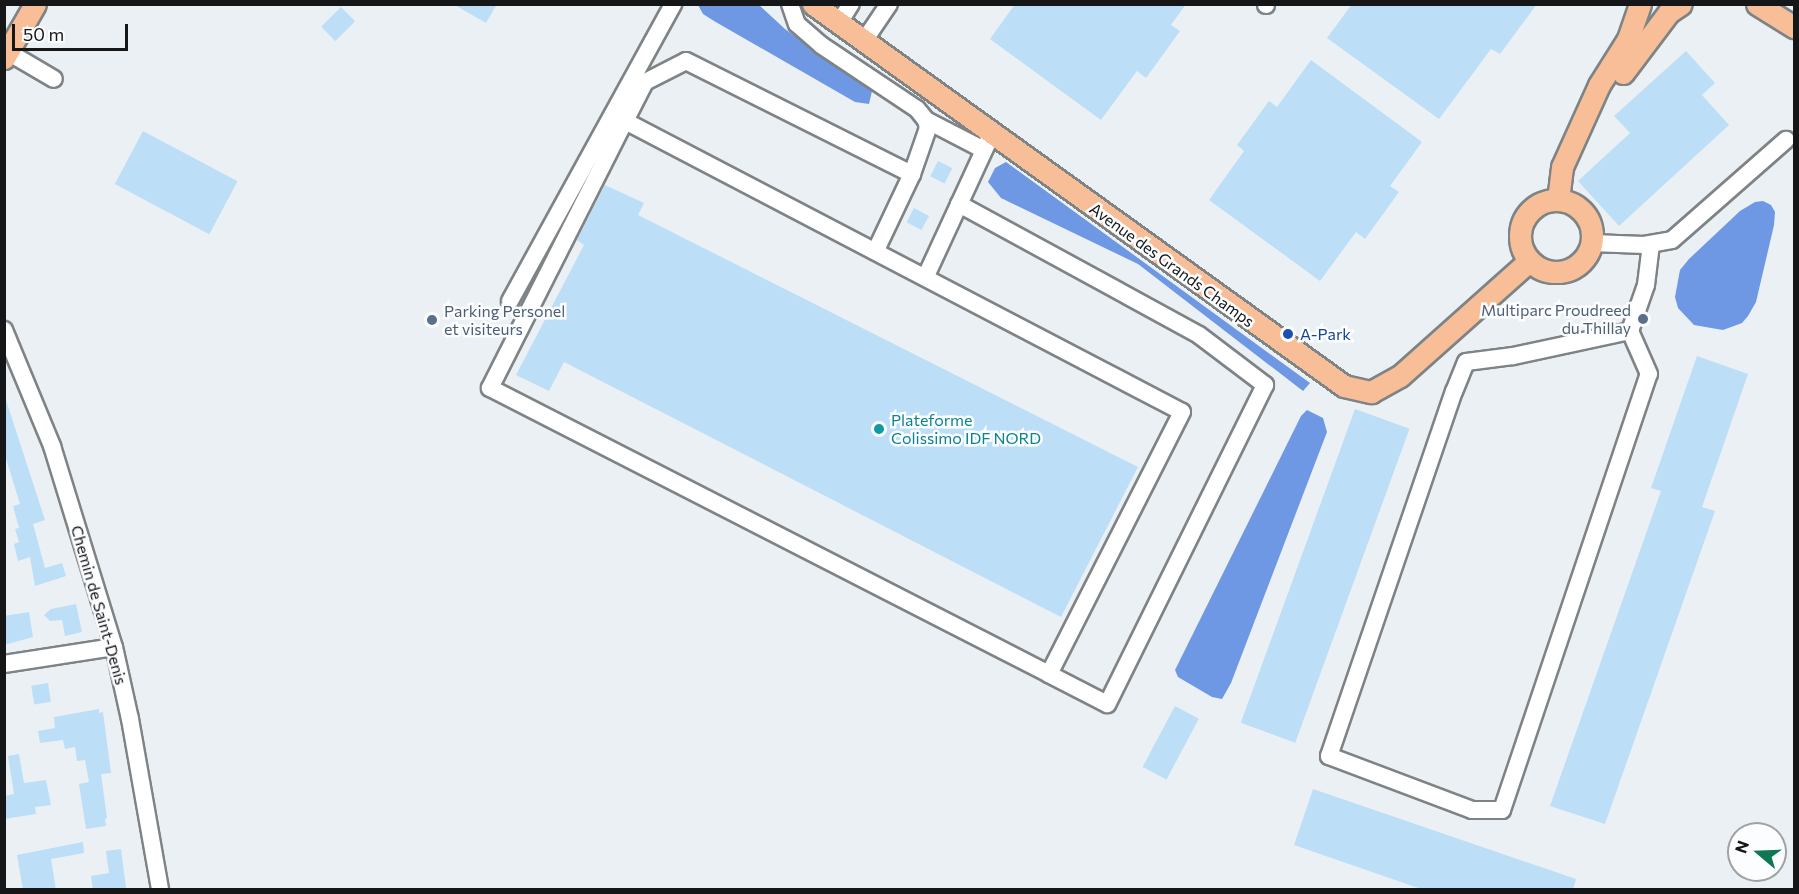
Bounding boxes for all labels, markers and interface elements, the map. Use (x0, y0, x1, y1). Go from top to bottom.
scale bar (15, 12, 130, 50)
text: 50 m (23, 23, 64, 45)
street label: Avenue des Grands Champs (1086, 199, 1258, 331)
place label: Multiparc Proudreed du Thillay (1481, 300, 1631, 338)
place label: Parking Personel et visiteurs (444, 301, 565, 339)
marker: Multiparc Proudreed du Thillay (1636, 312, 1650, 326)
marker: Parking Personel et visiteurs (425, 313, 439, 327)
place label: A-Park (1300, 324, 1351, 344)
marker: A-Park (1281, 327, 1295, 341)
place label: Plateforme Colissimo IDF NORD (891, 410, 1041, 448)
marker: Plateforme Colissimo IDF NORD (872, 422, 886, 436)
street label: Chemin de Saint-Denis (67, 523, 131, 687)
north arrow (1727, 822, 1787, 882)
text: N (1730, 838, 1752, 855)

